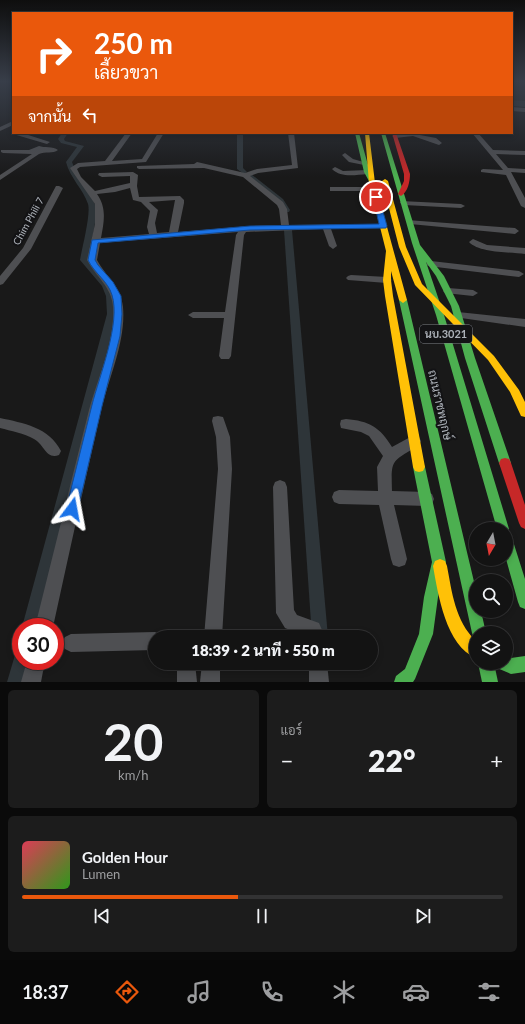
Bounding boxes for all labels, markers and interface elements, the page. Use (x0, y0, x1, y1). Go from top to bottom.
text: 250 m (94, 26, 173, 60)
icon: right (28, 28, 80, 80)
text: เลี้ยวขวา (94, 61, 158, 83)
icon: left (79, 104, 101, 126)
text: จากนั้น (28, 107, 71, 125)
pin (359, 180, 393, 214)
icon: arrive (365, 186, 387, 208)
street label: Chim Phili 7 (10, 195, 46, 247)
road number: นบ.3021 (420, 325, 472, 343)
street label: ถนนราชพฤกษ์ (425, 368, 456, 442)
position arrow (51, 488, 93, 530)
north arrow (469, 522, 513, 566)
map controls (469, 522, 513, 670)
button: search (469, 574, 513, 618)
speed limit sign: 30 (12, 618, 64, 670)
button: layers (469, 626, 513, 670)
text: 18:39 · 2 นาที · 550 m (191, 641, 335, 659)
text: 20 (103, 710, 163, 772)
text: แอร์ (281, 722, 302, 738)
text: 22° (368, 742, 415, 778)
text: − (281, 747, 293, 774)
text: + (490, 747, 503, 774)
text: km/h (118, 767, 148, 783)
text: Golden Hour (82, 848, 168, 866)
text: Lumen (82, 866, 120, 882)
icon: previous (91, 905, 113, 927)
icon: pause (251, 905, 273, 927)
icon: next (412, 905, 434, 927)
icon: directions (113, 978, 141, 1006)
icon: music (185, 978, 213, 1006)
icon: phone (258, 978, 286, 1006)
icon: climate (330, 978, 358, 1006)
icon: car (402, 978, 430, 1006)
icon: filters (475, 978, 503, 1006)
text: 18:37 (22, 981, 69, 1003)

